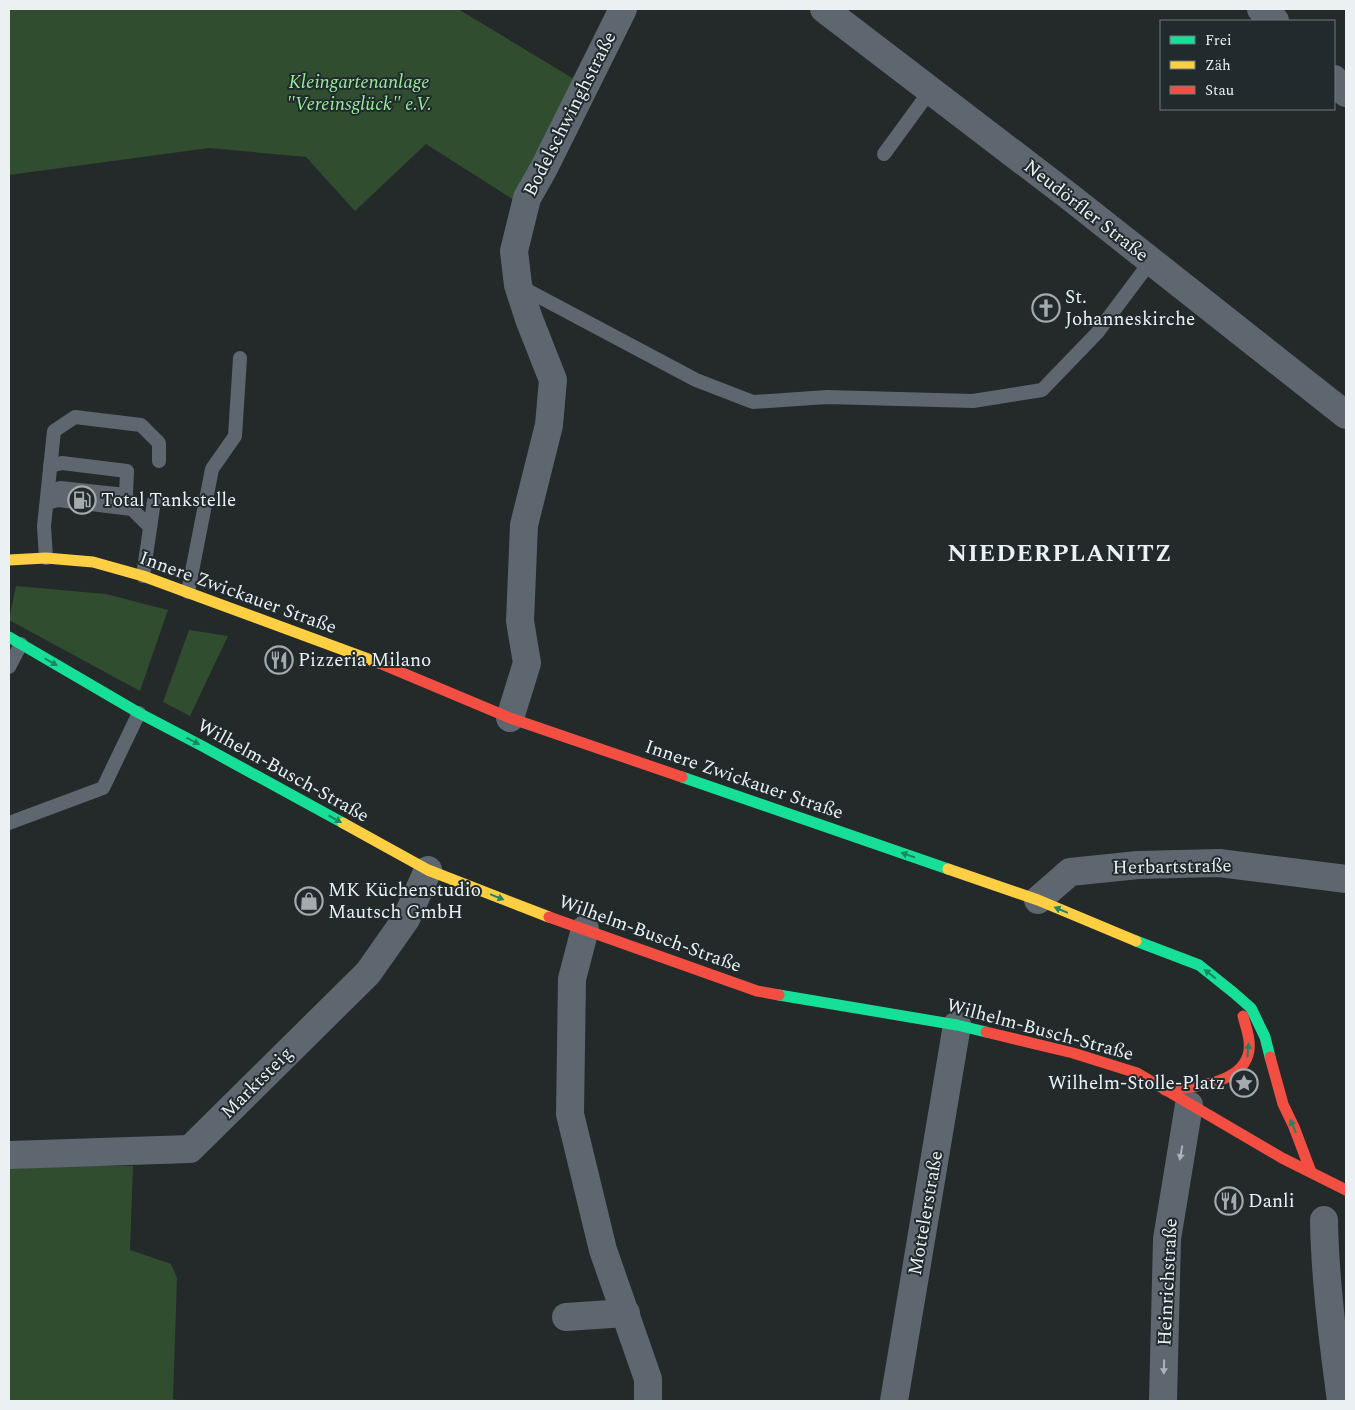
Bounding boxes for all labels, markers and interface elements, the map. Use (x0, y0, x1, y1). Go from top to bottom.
legend (1160, 20, 1335, 110)
street label: Bodelschwinghstraße (516, 26, 624, 202)
text: Frei (1205, 29, 1232, 52)
text: Zäh (1205, 54, 1231, 77)
park label: Kleingartenanlage "Vereinsglück" e.V. (286, 68, 432, 119)
text: Stau (1205, 79, 1234, 102)
street label: Neudörfler Straße (1017, 153, 1155, 269)
place label: St. Johanneskirche (1065, 283, 1195, 334)
church icon: St. Johanneskirche (1031, 293, 1061, 323)
fuel station icon: Total Tankstelle (67, 485, 97, 515)
place label: Total Tankstelle (101, 486, 236, 515)
district label: NIEDERPLANITZ (947, 536, 1173, 572)
street label: Innere Zwickauer Straße (135, 544, 341, 642)
restaurant icon: Pizzeria Milano (264, 645, 294, 675)
place label: Pizzeria Milano (298, 646, 431, 675)
one-way arrow (44, 657, 57, 666)
street label: Wilhelm-Busch-Straße (192, 712, 374, 830)
street label: Innere Zwickauer Straße (641, 732, 847, 828)
one-way arrow (185, 737, 200, 745)
one-way arrow (328, 814, 342, 823)
one-way arrow (900, 851, 915, 859)
street label: Herbartstraße (1112, 851, 1232, 883)
place label: MK Küchenstudio Mautsch GmbH (328, 876, 481, 927)
shop icon: MK Küchenstudio Mautsch GmbH (294, 886, 324, 916)
street label: Wilhelm-Busch-Straße (554, 887, 746, 981)
one-way arrow (490, 893, 505, 901)
one-way arrow (1054, 905, 1068, 913)
one-way arrow (1204, 968, 1217, 979)
street label: Wilhelm-Busch-Straße (943, 991, 1137, 1069)
street label: Marktsteig (214, 1040, 300, 1126)
one-way arrow (1244, 1041, 1252, 1057)
place icon: Wilhelm-Stolle-Platz (1229, 1068, 1259, 1098)
place label: Wilhelm-Stolle-Platz (1048, 1069, 1225, 1098)
one-way arrow (1289, 1119, 1297, 1133)
one-way arrow (1177, 1145, 1185, 1161)
street label: Mottelerstraße (901, 1148, 951, 1278)
restaurant icon: Danli (1214, 1186, 1244, 1216)
place label: Danli (1248, 1187, 1295, 1216)
street label: Heinrichstraße (1150, 1217, 1186, 1347)
one-way arrow (1160, 1359, 1168, 1375)

